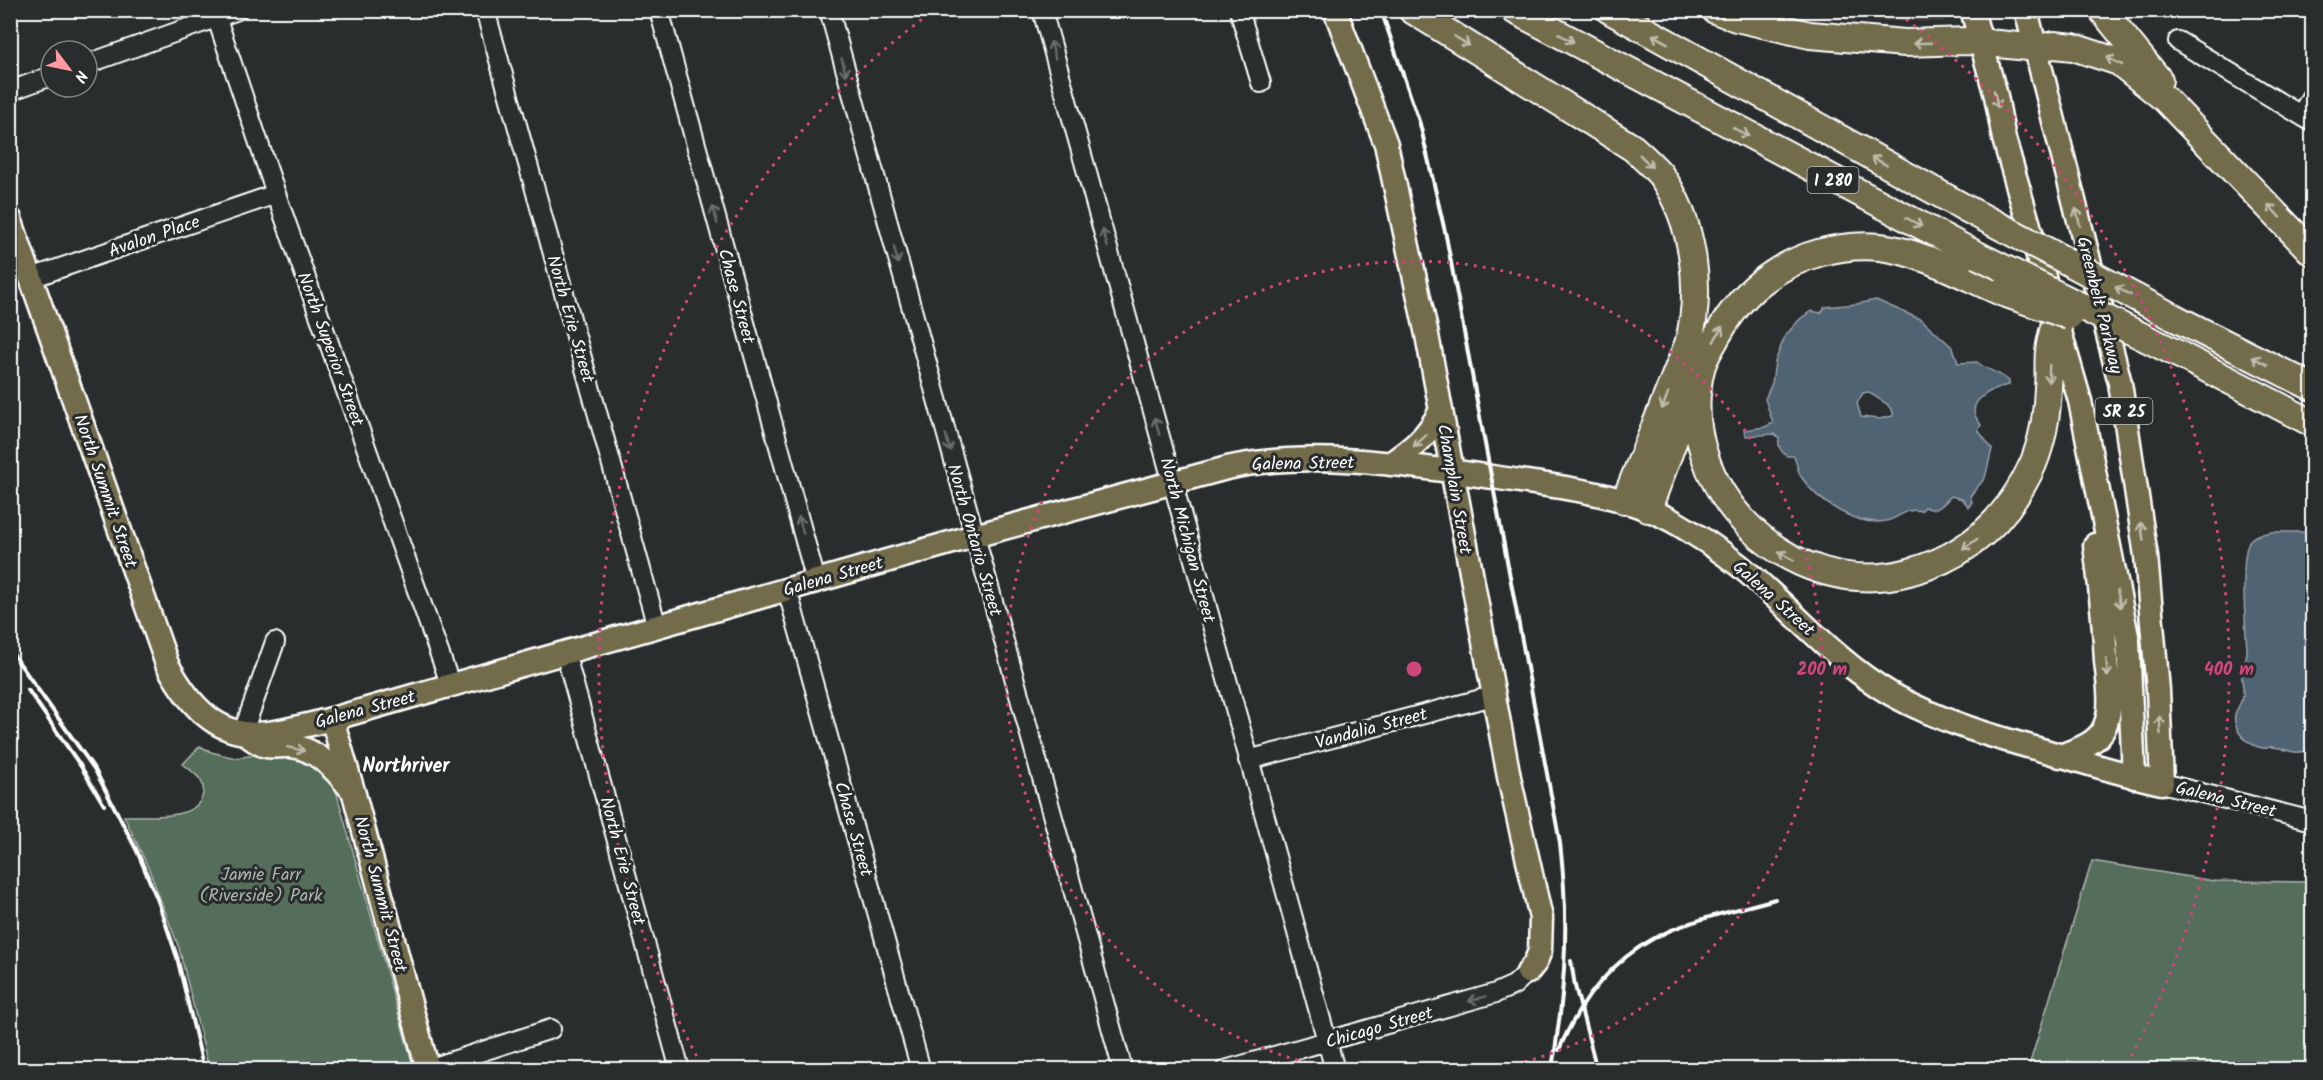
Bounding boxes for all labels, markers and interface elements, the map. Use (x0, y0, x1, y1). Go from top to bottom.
one-way arrow (1557, 32, 1574, 44)
one-way arrow (1652, 33, 1669, 45)
one-way arrow (1453, 36, 1470, 48)
one-way arrow (1913, 37, 1933, 48)
north arrow (39, 39, 99, 99)
one-way arrow (1047, 41, 1058, 60)
one-way arrow (2105, 55, 2123, 66)
one-way arrow (839, 57, 850, 76)
text: N (67, 65, 94, 87)
one-way arrow (1990, 89, 2002, 108)
one-way arrow (1732, 126, 1749, 138)
one-way arrow (1639, 154, 1654, 168)
one-way arrow (1871, 155, 1888, 167)
road number: I 280 (1808, 167, 1858, 193)
one-way arrow (2266, 203, 2281, 218)
one-way arrow (709, 206, 720, 225)
one-way arrow (2071, 207, 2083, 226)
street label: Avalon Place (105, 208, 204, 267)
one-way arrow (1905, 216, 1922, 228)
one-way arrow (1099, 229, 1110, 248)
street label: Greenbelt Parkway (2067, 234, 2130, 378)
one-way arrow (891, 245, 902, 264)
street label: Chase Street (709, 246, 762, 348)
street label: North Erie Street (537, 252, 602, 388)
street label: North Superior Street (288, 268, 371, 432)
one-way arrow (2115, 285, 2133, 296)
one-way arrow (1713, 326, 1724, 344)
one-way arrow (2252, 354, 2270, 366)
one-way arrow (2043, 364, 2054, 384)
one-way arrow (1659, 391, 1670, 409)
road number: SR 25 (2096, 398, 2152, 424)
street label: North Summit Street (65, 411, 145, 573)
one-way arrow (1151, 417, 1162, 436)
street label: Champlain Street (1428, 422, 1479, 557)
one-way arrow (943, 433, 954, 452)
one-way arrow (1412, 433, 1427, 448)
street label: Galena Street (1251, 449, 1356, 480)
street label: North Michigan Street (1151, 455, 1223, 627)
street label: North Ontario Street (938, 461, 1009, 621)
one-way arrow (795, 516, 806, 535)
one-way arrow (2136, 521, 2147, 541)
one-way arrow (1962, 537, 1978, 550)
street label: Galena Street (780, 549, 888, 606)
one-way arrow (1778, 550, 1795, 562)
street label: Galena Street (1725, 554, 1822, 645)
one-way arrow (2114, 589, 2125, 608)
text: 200 m (1797, 656, 1848, 685)
text: 400 m (2204, 656, 2254, 685)
one-way arrow (2102, 657, 2113, 677)
centre of rings (1404, 659, 1424, 679)
street label: Galena Street (312, 683, 420, 738)
street label: Vandalia Street (1312, 700, 1432, 758)
one-way arrow (2154, 715, 2165, 735)
one-way arrow (286, 743, 305, 755)
district label: Northriver (362, 751, 450, 783)
street label: Galena Street (2172, 774, 2280, 827)
street label: Chase Street (825, 779, 880, 881)
street label: North Erie Street (590, 794, 653, 930)
street label: North Summit Street (345, 813, 415, 977)
park label: Jamie Farr (Riverside) Park (199, 861, 323, 911)
one-way arrow (1468, 994, 1487, 1005)
street label: Chicago Street (1322, 999, 1438, 1058)

